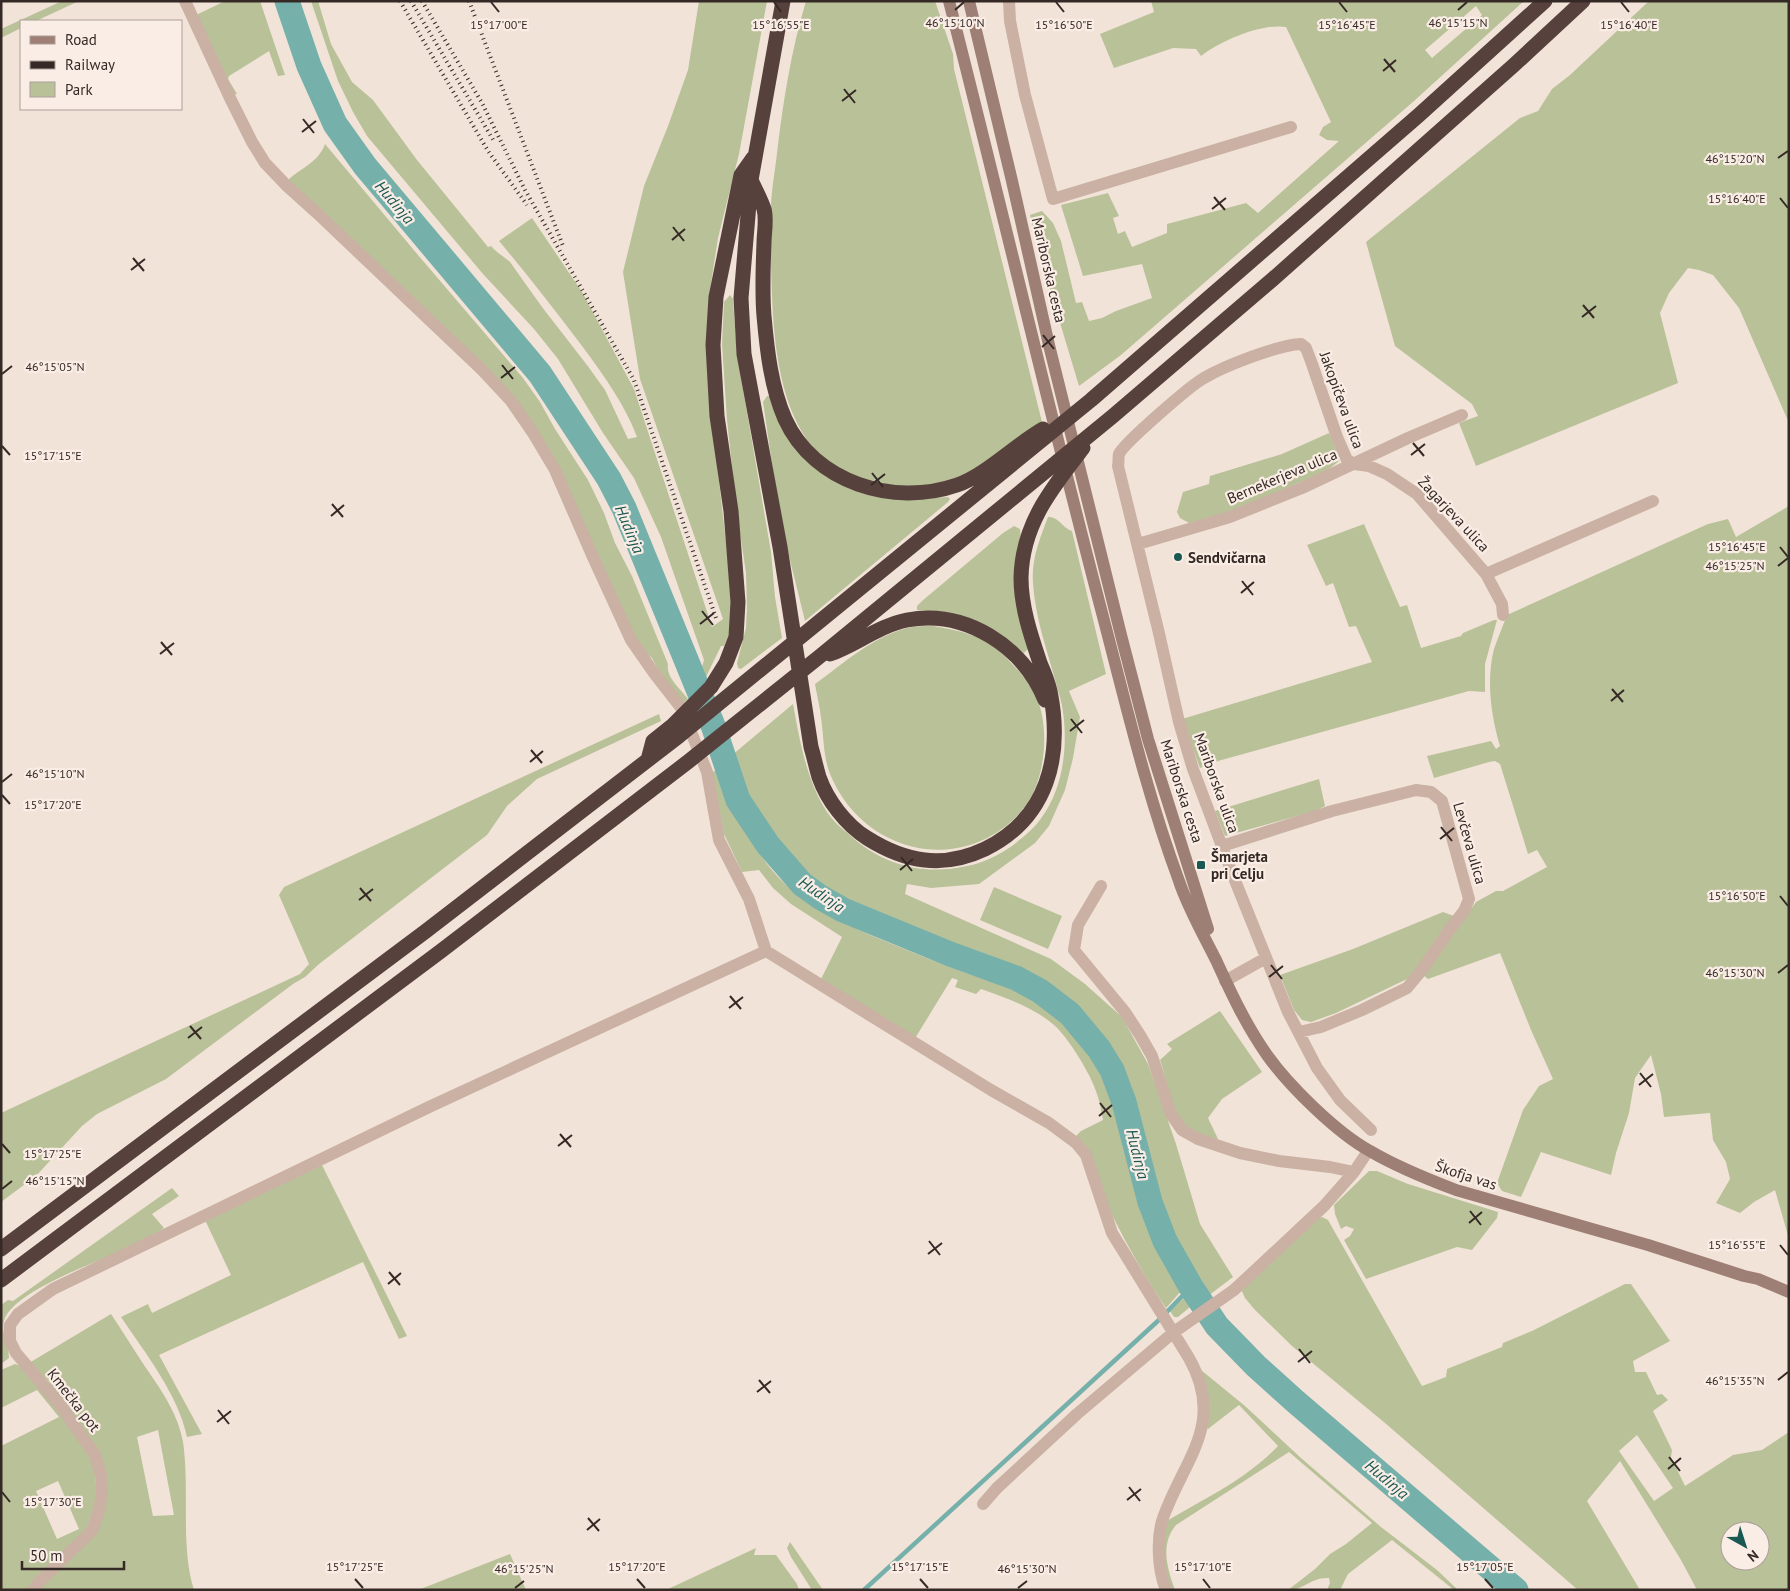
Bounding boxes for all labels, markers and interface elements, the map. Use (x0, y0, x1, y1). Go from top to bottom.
text: 46°15'10"N (925, 15, 985, 30)
text: 46°15'15"N (1428, 15, 1488, 30)
text: 15°17'00"E (470, 17, 528, 32)
text: 15°16'55"E (752, 17, 810, 32)
text: 15°16'50"E (1035, 17, 1093, 32)
text: 15°16'45"E (1318, 17, 1376, 32)
text: 15°16'40"E (1600, 17, 1658, 32)
legend (20, 20, 182, 110)
text: Road (65, 30, 97, 49)
text: Railway (65, 55, 115, 74)
text: Park (65, 80, 93, 99)
text: 46°15'20"N (1705, 151, 1765, 166)
water label: Hudinja (371, 176, 419, 228)
text: 15°16'40"E (1708, 191, 1766, 206)
street label: Mariborska cesta (1028, 215, 1070, 325)
street label: Jakopičeva ulica (1315, 348, 1368, 451)
text: 46°15'05"N (25, 359, 85, 374)
street label: Bernekerjeva ulica (1224, 444, 1340, 508)
text: 15°17'15"E (24, 448, 82, 463)
street label: Žagarjeva ulica (1414, 472, 1494, 556)
water label: Hudinja (611, 502, 649, 556)
text: 15°16'45"E (1708, 539, 1766, 554)
place label: Sendvičarna (1188, 548, 1266, 567)
marker: Sendvičarna (1172, 551, 1184, 563)
text: 46°15'25"N (1705, 558, 1765, 573)
street label: Mariborska ulica (1190, 730, 1244, 836)
street label: Mariborska cesta (1156, 737, 1208, 845)
text: 46°15'10"N (25, 766, 85, 781)
text: 15°17'20"E (24, 797, 82, 812)
street label: Levčeva ulica (1449, 800, 1491, 886)
place label: Šmarjeta pri Celju (1211, 847, 1268, 883)
marker: Šmarjeta pri Celju (1195, 859, 1207, 871)
water label: Hudinja (795, 871, 849, 917)
text: 15°16'50"E (1708, 888, 1766, 903)
text: 46°15'30"N (1705, 965, 1765, 980)
water label: Hudinja (1122, 1127, 1154, 1181)
text: 15°17'25"E (24, 1146, 82, 1161)
street label: Škofja vas (1433, 1156, 1499, 1194)
text: 46°15'15"N (25, 1173, 85, 1188)
text: 15°16'55"E (1708, 1237, 1766, 1252)
street label: Kmečka pot (43, 1365, 105, 1435)
text: 46°15'35"N (1705, 1373, 1765, 1388)
water label: Hudinja (1361, 1455, 1413, 1503)
text: 15°17'30"E (24, 1494, 82, 1509)
north arrow (1720, 1521, 1770, 1571)
scale bar (22, 1538, 125, 1570)
text: 50 m (30, 1546, 63, 1565)
text: N (1744, 1546, 1762, 1566)
text: 15°17'25"E (326, 1559, 384, 1574)
text: 15°17'20"E (608, 1559, 666, 1574)
text: 15°17'15"E (891, 1559, 949, 1574)
text: 15°17'10"E (1174, 1559, 1232, 1574)
text: 15°17'05"E (1456, 1559, 1514, 1574)
text: 46°15'25"N (494, 1561, 554, 1576)
text: 46°15'30"N (997, 1561, 1057, 1576)

